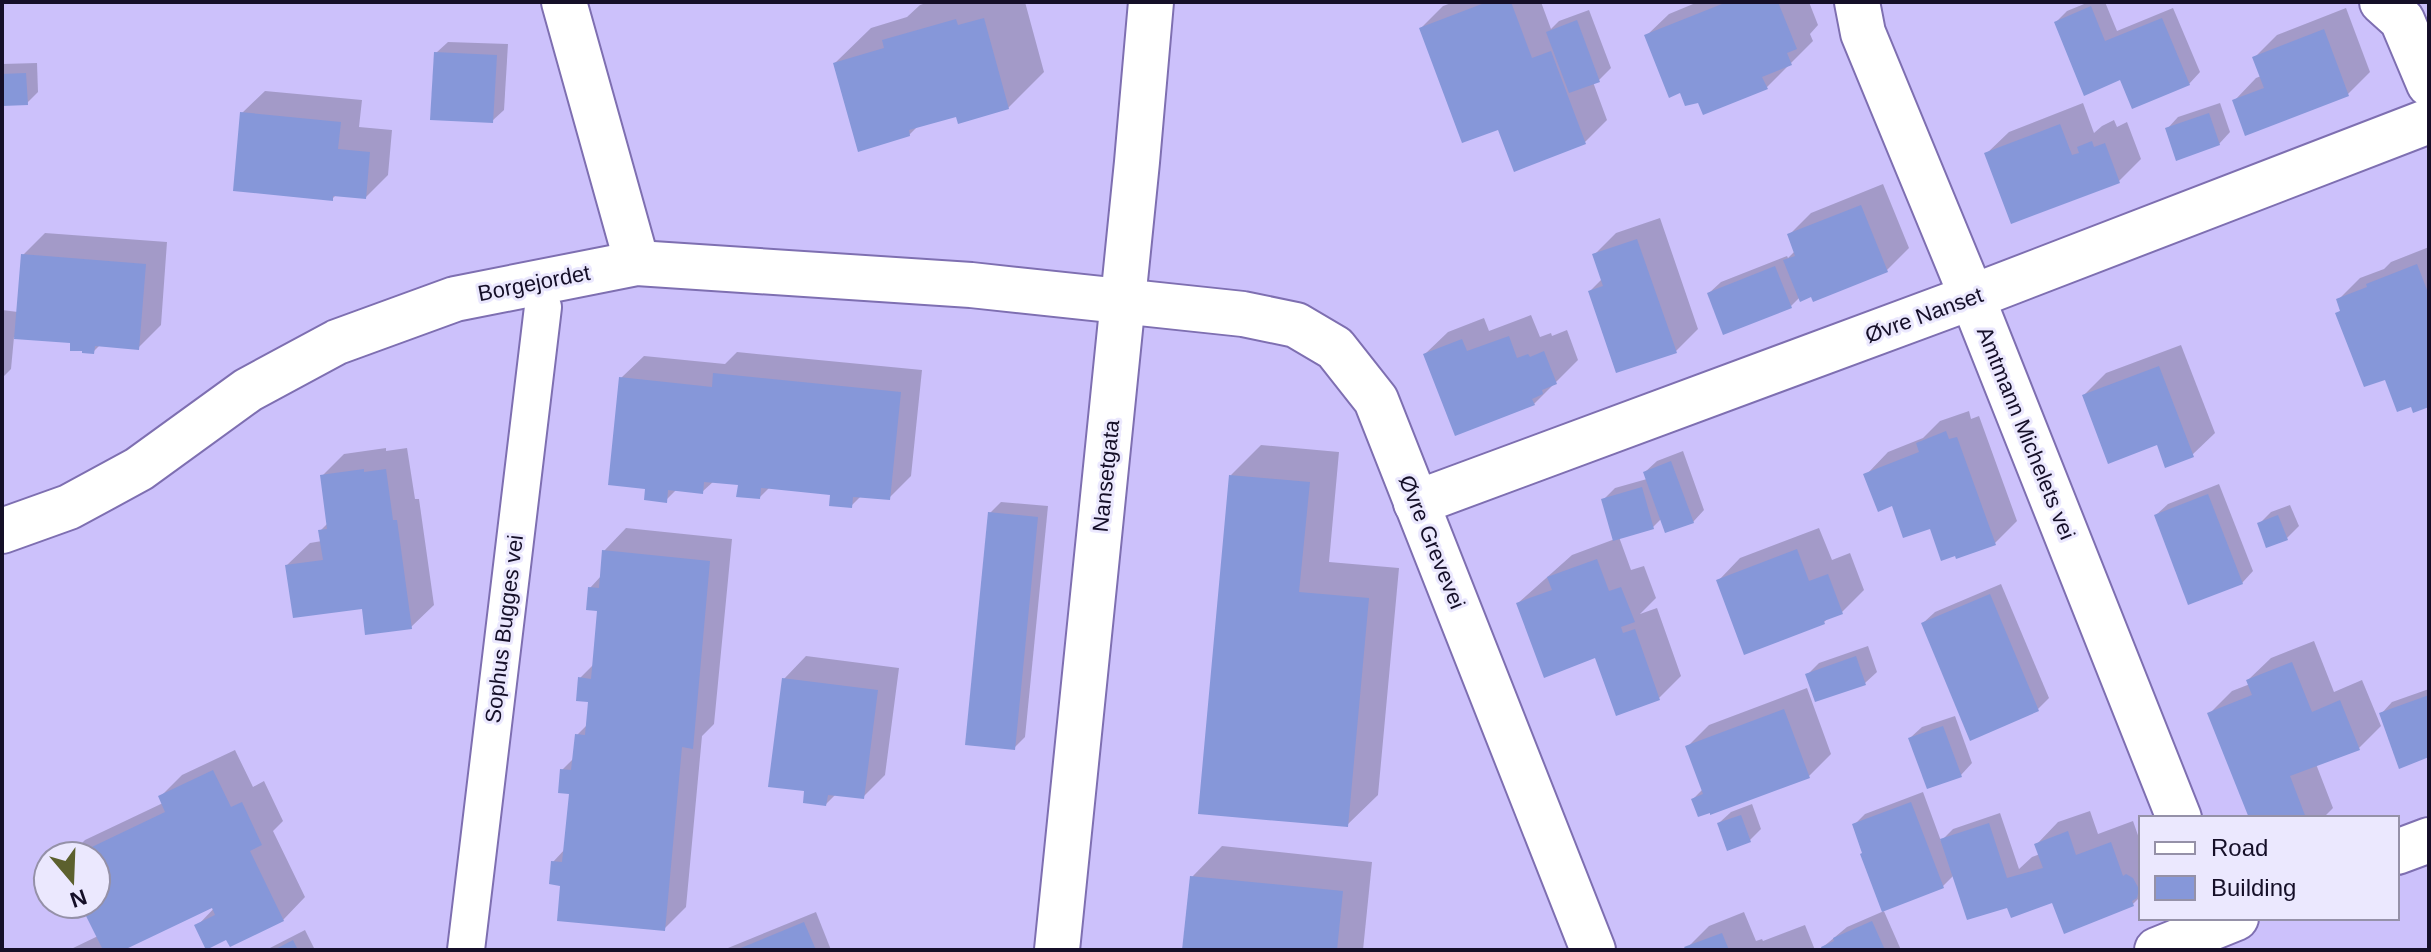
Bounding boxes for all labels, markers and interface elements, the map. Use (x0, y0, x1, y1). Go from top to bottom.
street label: Borgejordet (476, 260, 592, 306)
street label: Øvre Nanset (1862, 282, 1986, 348)
street label: Amtmann Michelets vei (1972, 323, 2080, 543)
street label: Nansetgata (1088, 418, 1124, 533)
street label: Øvre Grevevei (1394, 472, 1470, 612)
street label: Sophus Bugges vei (480, 533, 528, 725)
legend (2139, 816, 2399, 920)
text: Road (2211, 834, 2268, 861)
north arrow (32, 840, 112, 920)
text: Building (2211, 874, 2296, 901)
text: N (67, 884, 90, 913)

